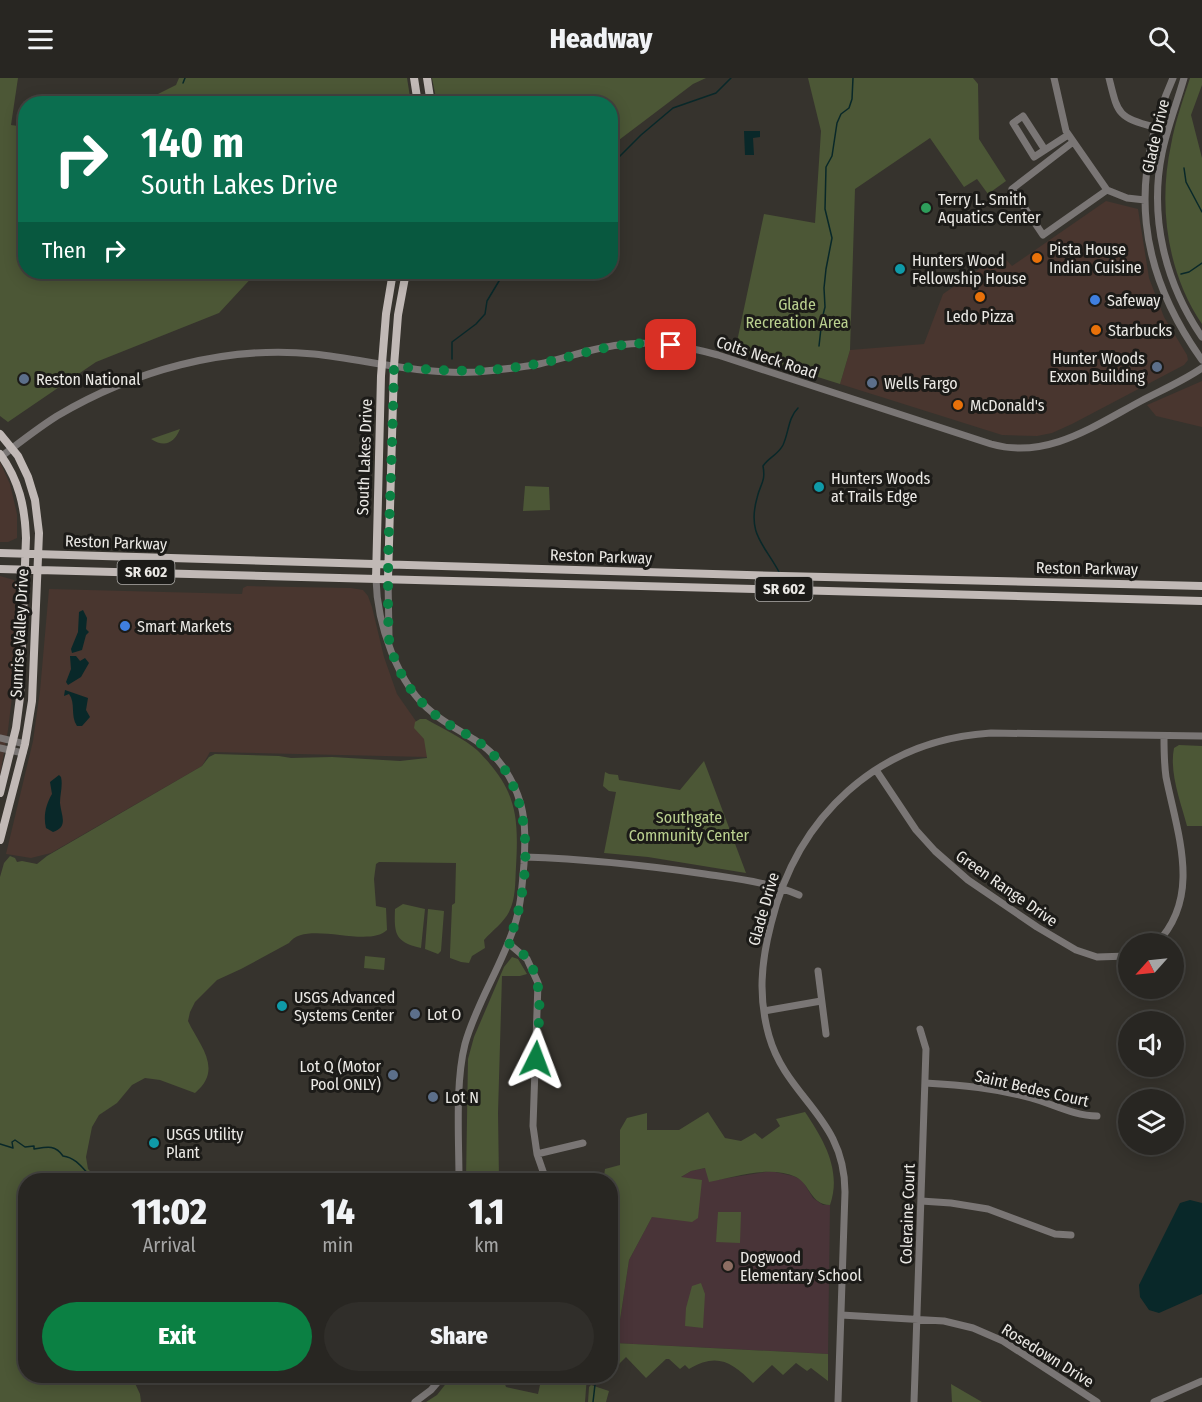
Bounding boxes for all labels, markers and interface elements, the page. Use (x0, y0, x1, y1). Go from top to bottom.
icon: menu (24, 23, 57, 56)
text: Headway (550, 23, 652, 55)
icon: search (1145, 23, 1178, 56)
street label: Glade Drive (1138, 97, 1173, 175)
text: 140 m (141, 118, 244, 168)
icon: right (42, 120, 120, 198)
text: South Lakes Drive (141, 169, 338, 201)
place label: Terry L. Smith Aquatics Center (938, 190, 1041, 227)
marker: Terry L. Smith Aquatics Center (919, 201, 933, 215)
icon: right (98, 234, 131, 267)
text: Then (42, 237, 86, 264)
place label: Pista House Indian Cuisine (1049, 240, 1142, 277)
place label: Hunters Wood Fellowship House (912, 251, 1026, 288)
marker: Pista House Indian Cuisine (1030, 251, 1044, 265)
marker: Hunters Wood Fellowship House (893, 262, 907, 276)
marker: Ledo Pizza (973, 290, 987, 304)
place label: Safeway (1107, 291, 1161, 310)
marker: Safeway (1088, 293, 1102, 307)
park label: Glade Recreation Area (746, 295, 849, 332)
place label: Ledo Pizza (946, 307, 1014, 326)
pin (645, 319, 696, 370)
place label: Starbucks (1108, 321, 1173, 340)
marker: Starbucks (1089, 323, 1103, 337)
icon: arrive (654, 328, 687, 361)
street label: Colts Neck Road (714, 332, 820, 383)
place label: Hunter Woods Exxon Building (1049, 349, 1145, 386)
marker: Hunter Woods Exxon Building (1150, 360, 1164, 374)
place label: Reston National (36, 370, 140, 389)
marker: Reston National (17, 372, 31, 386)
place label: Wells Fargo (884, 374, 958, 393)
marker: Wells Fargo (865, 376, 879, 390)
place label: McDonald's (970, 396, 1045, 415)
street label: South Lakes Drive (353, 398, 376, 516)
marker: McDonald's (951, 398, 965, 412)
place label: Hunters Woods at Trails Edge (831, 469, 931, 506)
marker: Hunters Woods at Trails Edge (812, 480, 826, 494)
street label: Reston Parkway (65, 531, 168, 554)
street label: Reston Parkway (550, 545, 653, 568)
street label: Reston Parkway (1036, 558, 1139, 579)
road number: SR 602 (118, 560, 174, 584)
street label: Sunrise Valley Drive (7, 568, 32, 698)
road number: SR 602 (756, 577, 812, 601)
place label: Smart Markets (137, 617, 232, 636)
marker: Smart Markets (118, 619, 132, 633)
park label: Southgate Community Center (629, 808, 750, 845)
street label: Green Range Drive (952, 846, 1061, 931)
street label: Glade Drive (744, 870, 783, 948)
north arrow (1118, 933, 1184, 999)
map controls (1118, 933, 1184, 1155)
place label: USGS Advanced Systems Center (294, 988, 395, 1025)
marker: USGS Advanced Systems Center (275, 999, 289, 1013)
place label: Lot O (427, 1005, 461, 1024)
marker: Lot O (408, 1007, 422, 1021)
button: sound (1118, 1011, 1184, 1077)
position arrow (504, 1027, 568, 1091)
place label: Lot Q (Motor Pool ONLY) (300, 1057, 381, 1094)
street label: Saint Bedes Court (973, 1066, 1091, 1111)
marker: Lot Q (Motor Pool ONLY) (386, 1068, 400, 1082)
place label: Lot N (445, 1088, 479, 1107)
button: layers (1118, 1089, 1184, 1155)
marker: Lot N (426, 1090, 440, 1104)
place label: USGS Utility Plant (166, 1125, 244, 1162)
marker: USGS Utility Plant (147, 1136, 161, 1150)
street label: Coleraine Court (896, 1163, 919, 1265)
text: 11:02 (132, 1190, 207, 1234)
text: 14 (321, 1190, 355, 1234)
text: 1.1 (469, 1190, 504, 1234)
text: Arrival (143, 1233, 196, 1257)
text: min (322, 1233, 353, 1257)
text: km (474, 1233, 499, 1257)
place label: Dogwood Elementary School (740, 1248, 862, 1285)
marker: Dogwood Elementary School (721, 1259, 735, 1273)
button: Exit (42, 1302, 312, 1371)
button: Share (324, 1302, 594, 1371)
street label: Rosedown Drive (998, 1320, 1097, 1391)

